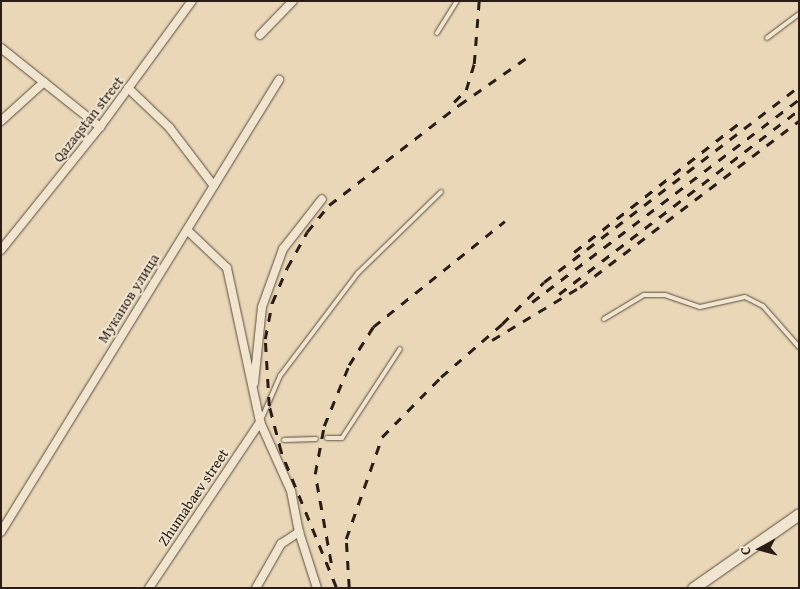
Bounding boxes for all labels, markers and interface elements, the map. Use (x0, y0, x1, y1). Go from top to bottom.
street label: Qazaqstan street (49, 72, 127, 166)
street label: Муканов улица (93, 250, 163, 346)
street label: Zhumabaev street (154, 445, 232, 549)
north arrow (735, 524, 785, 574)
text: С (735, 546, 756, 556)

